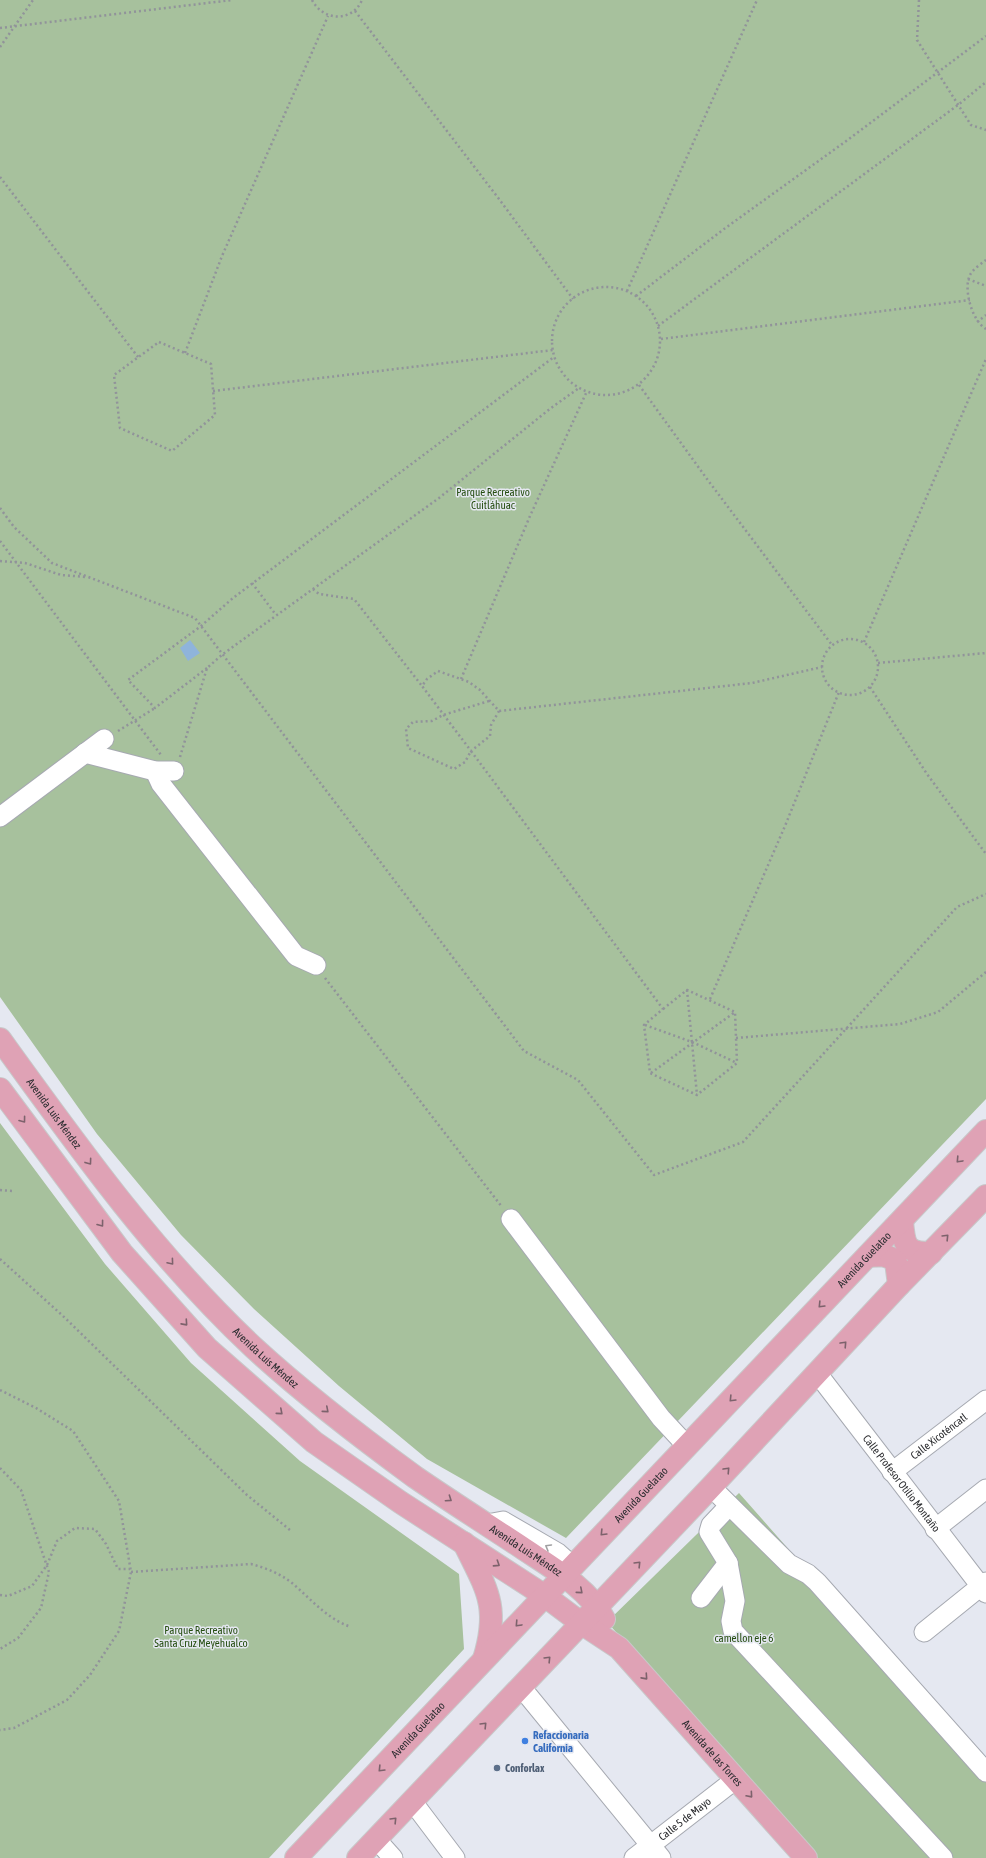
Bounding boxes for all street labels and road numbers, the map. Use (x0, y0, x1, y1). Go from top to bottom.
street label: Avenida Luis Méndez (24, 1076, 84, 1151)
street label: Avenida Guelatao (835, 1229, 893, 1290)
street label: Avenida Luis Méndez (231, 1325, 301, 1390)
street label: Calle Xicoténcatl (908, 1411, 969, 1461)
street label: Calle Profesor Otilio Montaño (861, 1432, 943, 1534)
street label: Avenida Guelatao (612, 1464, 670, 1525)
street label: Avenida Luis Méndez (488, 1522, 564, 1579)
street label: Avenida Guelatao (389, 1699, 447, 1760)
street label: Avenida de las Torres (680, 1717, 745, 1789)
street label: Calle 5 de Mayo (656, 1795, 713, 1843)

